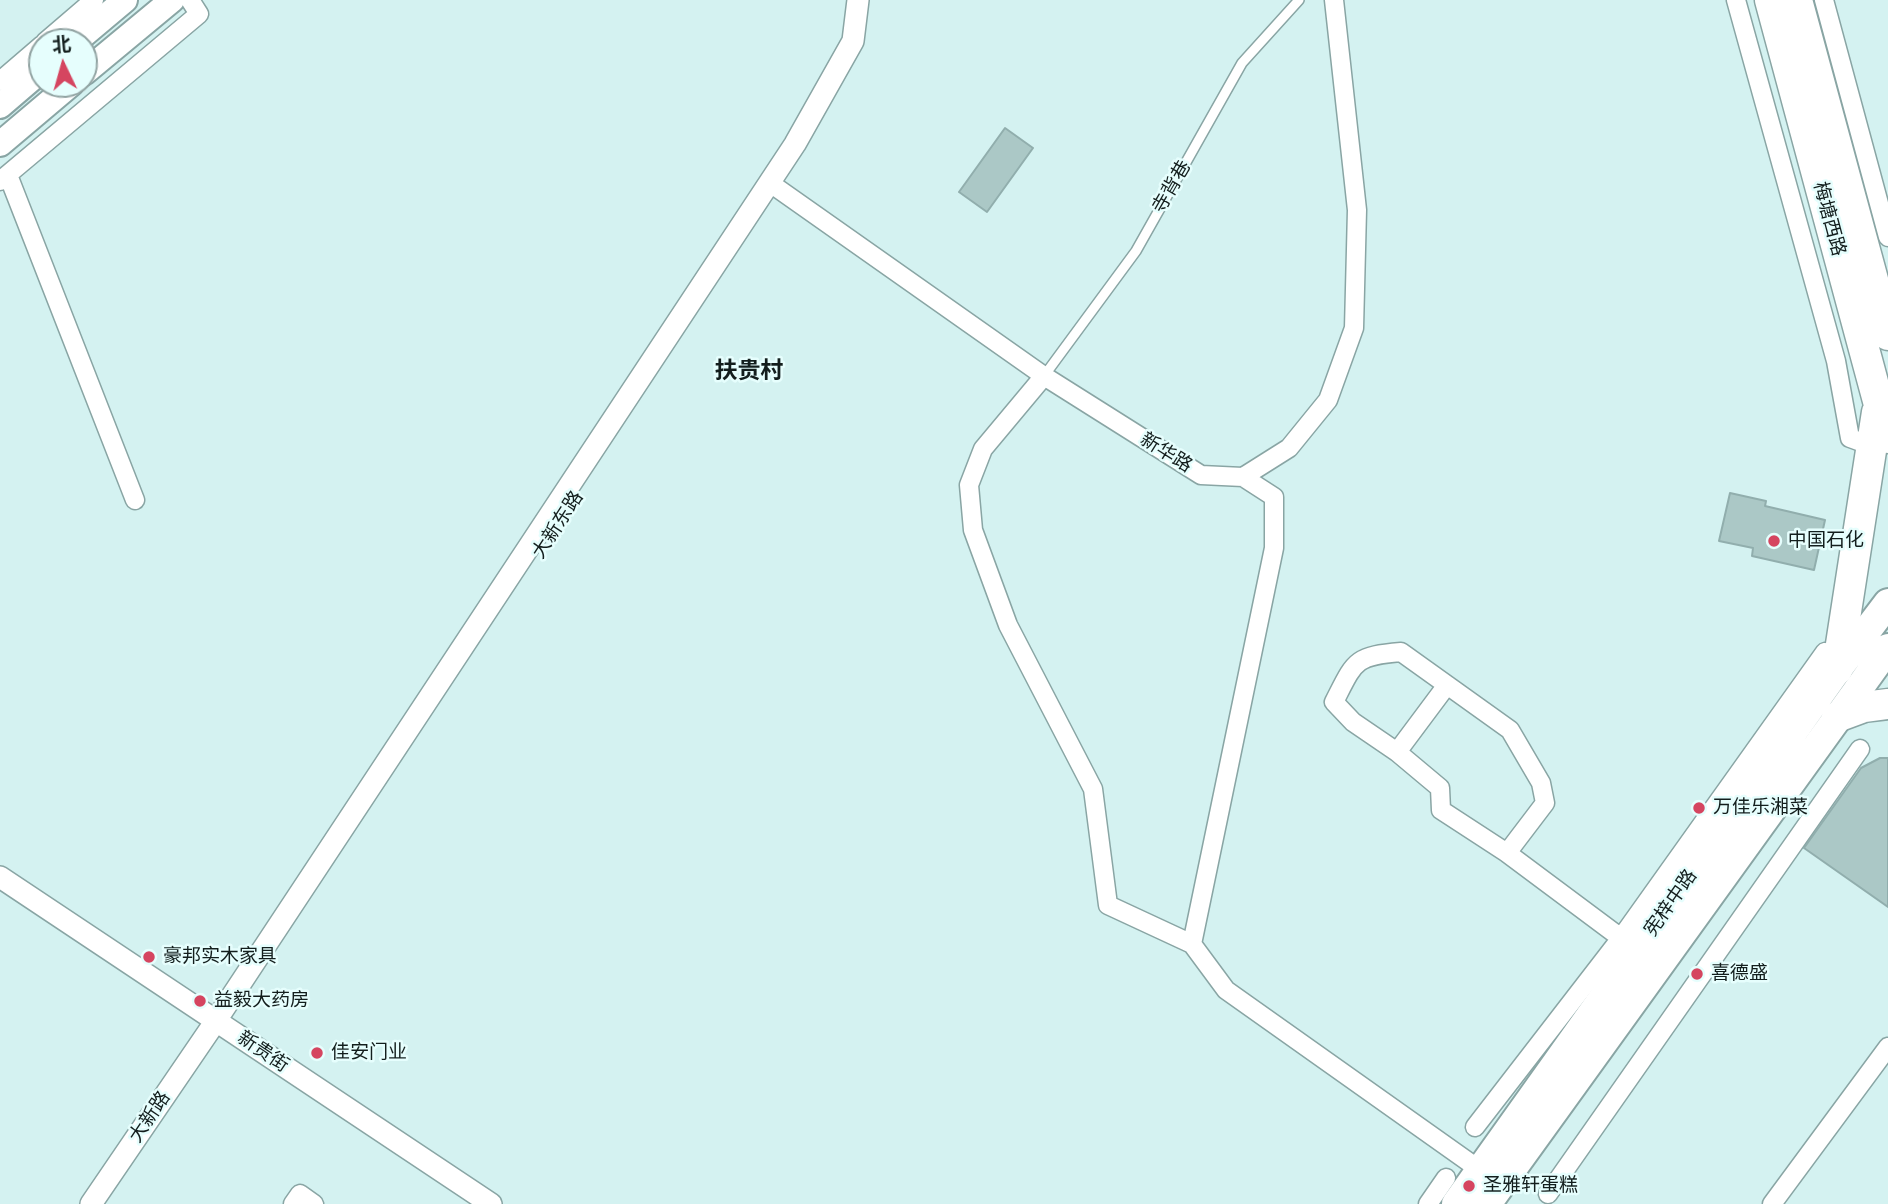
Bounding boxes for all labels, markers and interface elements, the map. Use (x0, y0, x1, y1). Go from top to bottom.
north arrow (28, 28, 98, 98)
text: 北 (51, 30, 72, 58)
street label: 寺背巷 (1148, 157, 1196, 217)
street label: 梅塘西路 (1808, 179, 1850, 259)
district label: 扶贵村 (715, 357, 783, 385)
street label: 新华路 (1136, 428, 1196, 478)
street label: 大新东路 (528, 487, 588, 563)
place label: 中国石化 (1788, 530, 1864, 552)
marker: 中国石化 (1766, 533, 1782, 549)
place label: 万佳乐湘菜 (1713, 797, 1808, 819)
marker: 万佳乐湘菜 (1691, 800, 1707, 816)
street label: 宪梓中路 (1640, 865, 1702, 941)
place label: 豪邦实木家具 (163, 946, 277, 968)
marker: 豪邦实木家具 (141, 949, 157, 965)
place label: 喜德盛 (1711, 963, 1768, 985)
marker: 喜德盛 (1689, 966, 1705, 982)
place label: 益毅大药房 (214, 990, 309, 1012)
marker: 益毅大药房 (192, 993, 208, 1009)
street label: 新贵街 (233, 1027, 293, 1077)
place label: 佳安门业 (331, 1042, 407, 1064)
marker: 佳安门业 (309, 1045, 325, 1061)
street label: 大新路 (125, 1087, 175, 1147)
place label: 圣雅轩蛋糕 (1483, 1175, 1578, 1197)
marker: 圣雅轩蛋糕 (1461, 1178, 1477, 1194)

